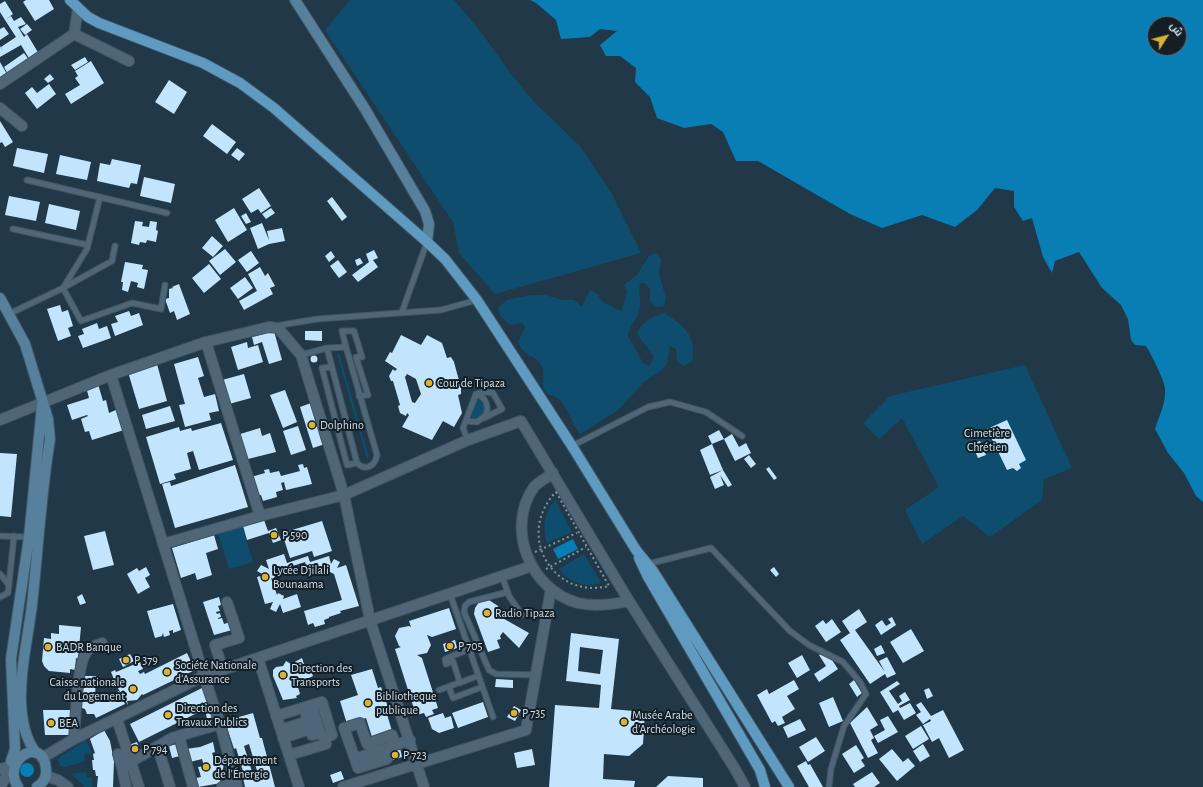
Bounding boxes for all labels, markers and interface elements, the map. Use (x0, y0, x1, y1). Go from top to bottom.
north arrow (1147, 16, 1187, 56)
text: ش (1168, 20, 1185, 38)
place label: Cour de Tipaza (437, 376, 505, 390)
marker: Cour de Tipaza (424, 378, 434, 388)
place label: Dolphino (320, 418, 364, 432)
marker: Dolphino (307, 420, 317, 430)
park label: Cimetière Chrétien (964, 426, 1010, 454)
place label: P 590 (282, 528, 307, 542)
marker: P 590 (269, 530, 279, 540)
place label: Lycée Djilali Bounaama (273, 563, 329, 591)
marker: Lycée Djilali Bounaama (260, 572, 270, 582)
place label: Radio Tipaza (495, 606, 555, 620)
marker: Radio Tipaza (482, 608, 492, 618)
place label: P 705 (458, 639, 483, 653)
place label: BADR Banque (56, 640, 122, 654)
marker: P 705 (445, 641, 455, 651)
marker: BADR Banque (43, 642, 53, 652)
place label: P 379 (134, 653, 158, 667)
marker: P 379 (121, 655, 131, 665)
place label: Société Nationale d'Assurance (175, 658, 257, 686)
place label: Direction des Transports (291, 661, 353, 689)
marker: Société Nationale d'Assurance (162, 667, 172, 677)
marker: Direction des Transports (278, 670, 288, 680)
place label: Caisse nationale du Logement (49, 675, 125, 703)
marker: Caisse nationale du Logement (128, 684, 138, 694)
place label: Bibliotheque publique (376, 689, 437, 717)
marker: Bibliotheque publique (363, 698, 373, 708)
place label: Direction des Travaux Publics (176, 701, 247, 729)
place label: P 735 (522, 706, 545, 720)
marker: P 735 (509, 708, 519, 718)
place label: Musée Arabe d’Archéologie (632, 708, 696, 736)
marker: Direction des Travaux Publics (163, 710, 173, 720)
place label: BEA (59, 716, 78, 730)
marker: Musée Arabe d’Archéologie (619, 717, 629, 727)
marker: BEA (46, 718, 56, 728)
place label: P 794 (143, 742, 168, 756)
marker: P 794 (130, 744, 140, 754)
place label: P 723 (403, 748, 427, 762)
marker: P 723 (390, 750, 400, 760)
place label: Département de l'Énergie (214, 753, 277, 781)
marker: Département de l'Énergie (201, 762, 211, 772)

